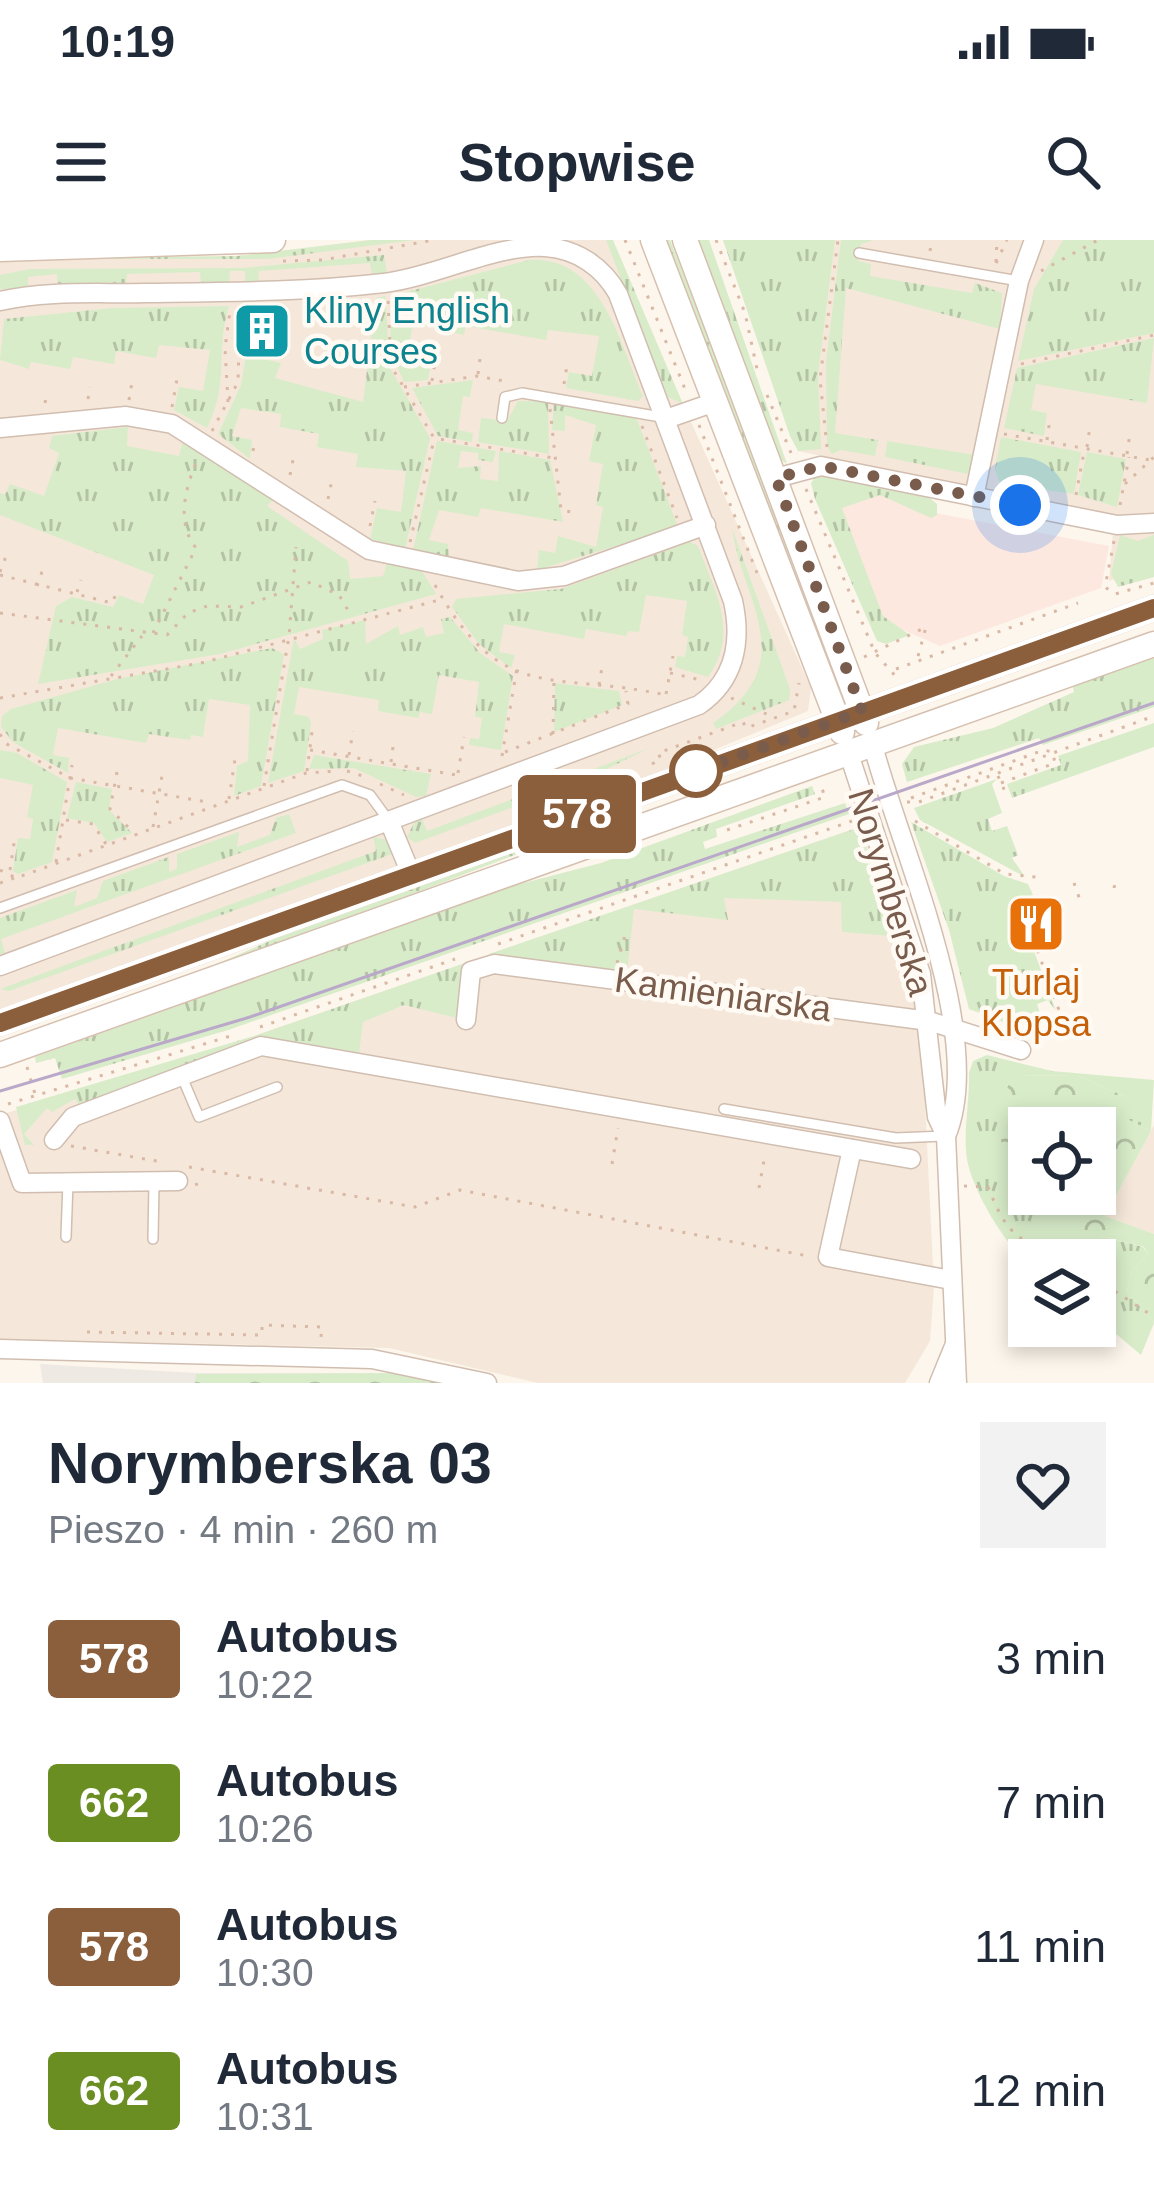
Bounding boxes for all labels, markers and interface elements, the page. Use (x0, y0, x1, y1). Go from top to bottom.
text: 10:19 (60, 16, 175, 67)
icon: menu (48, 129, 114, 195)
icon: search (1040, 129, 1106, 195)
text: Stopwise (458, 132, 696, 192)
place label: Kliny English Courses (304, 290, 510, 372)
building icon: Kliny English Courses (231, 300, 293, 362)
your location (990, 475, 1050, 535)
unlabelled marker (671, 746, 721, 796)
line badge: 578 (508, 775, 646, 853)
street label: Norymberska (840, 784, 942, 1001)
text: 578 (542, 790, 612, 837)
restaurant icon: Turlaj Klopsa (1005, 893, 1067, 955)
street label: Kamieniarska (612, 959, 835, 1030)
place label: Turlaj Klopsa (981, 962, 1092, 1044)
map controls (1008, 1107, 1116, 1347)
button: locate (1008, 1107, 1116, 1215)
button: layers (1008, 1239, 1116, 1347)
button: heart (980, 1422, 1106, 1548)
text: Norymberska 03 (48, 1431, 492, 1495)
text: Pieszo · 4 min · 260 m (48, 1508, 438, 1551)
text: Autobus (216, 1611, 398, 1662)
text: 3 min (996, 1633, 1106, 1684)
text: 578 (79, 1635, 149, 1682)
text: 10:22 (216, 1663, 314, 1706)
text: Autobus (216, 1755, 398, 1806)
text: 7 min (996, 1777, 1106, 1828)
text: 662 (79, 1779, 149, 1826)
text: 10:26 (216, 1807, 314, 1850)
text: Autobus (216, 1899, 398, 1950)
text: 11 min (974, 1921, 1106, 1972)
text: 578 (79, 1923, 149, 1970)
text: 10:30 (216, 1951, 314, 1994)
text: Autobus (216, 2043, 398, 2094)
text: 12 min (971, 2065, 1106, 2116)
text: 662 (79, 2067, 149, 2114)
text: 10:31 (216, 2095, 314, 2138)

